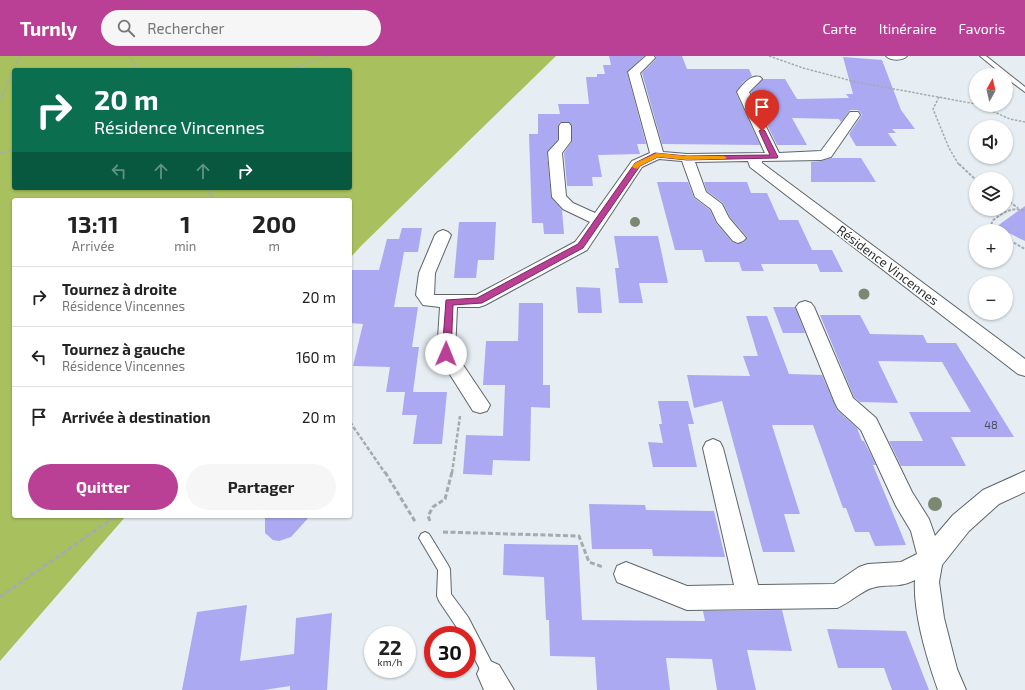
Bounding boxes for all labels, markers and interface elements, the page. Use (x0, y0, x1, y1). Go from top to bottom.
search box (101, 10, 381, 46)
text: Turnly (20, 17, 77, 40)
icon: search (115, 17, 137, 39)
text: Rechercher (147, 19, 225, 37)
text: Carte (823, 20, 857, 37)
text: Itinéraire (879, 20, 937, 37)
text: Favoris (959, 20, 1005, 37)
north arrow (969, 68, 1013, 112)
map controls (969, 68, 1013, 320)
text: 20 m (94, 82, 159, 116)
icon: right (28, 84, 80, 136)
pin (745, 90, 779, 131)
icon: arrive (751, 96, 773, 118)
text: Résidence Vincennes (94, 116, 265, 138)
button: sound (969, 120, 1013, 164)
icon: left (108, 160, 130, 182)
icon: ahead (150, 160, 172, 182)
icon: ahead (192, 160, 214, 182)
icon: right (234, 160, 256, 182)
button: layers (969, 172, 1013, 216)
text: 13:11 (68, 209, 119, 238)
text: 1 (180, 209, 191, 238)
text: 200 (252, 209, 296, 238)
street label: Résidence Vincennes (834, 222, 942, 308)
button: + (969, 224, 1013, 268)
text: Arrivée (72, 238, 114, 254)
text: min (174, 238, 196, 254)
text: m (269, 238, 280, 254)
button: − (969, 276, 1013, 320)
text: Tournez à droite (62, 280, 177, 298)
icon: right (28, 286, 50, 308)
text: 20 m (302, 288, 336, 306)
text: Résidence Vincennes (62, 298, 185, 314)
position arrow (425, 333, 467, 375)
text: Tournez à gauche (62, 340, 185, 358)
icon: left (28, 346, 50, 368)
text: 160 m (296, 348, 336, 366)
text: Résidence Vincennes (62, 358, 185, 374)
icon: arrive (28, 406, 50, 428)
text: Arrivée à destination (62, 408, 210, 426)
text: 20 m (302, 408, 336, 426)
house number: 48 (984, 418, 998, 431)
button: Quitter (28, 464, 178, 510)
button: Partager (186, 464, 336, 510)
speed limit sign: 30 (424, 626, 476, 678)
text: 22 (378, 635, 402, 659)
text: km/h (378, 656, 402, 668)

